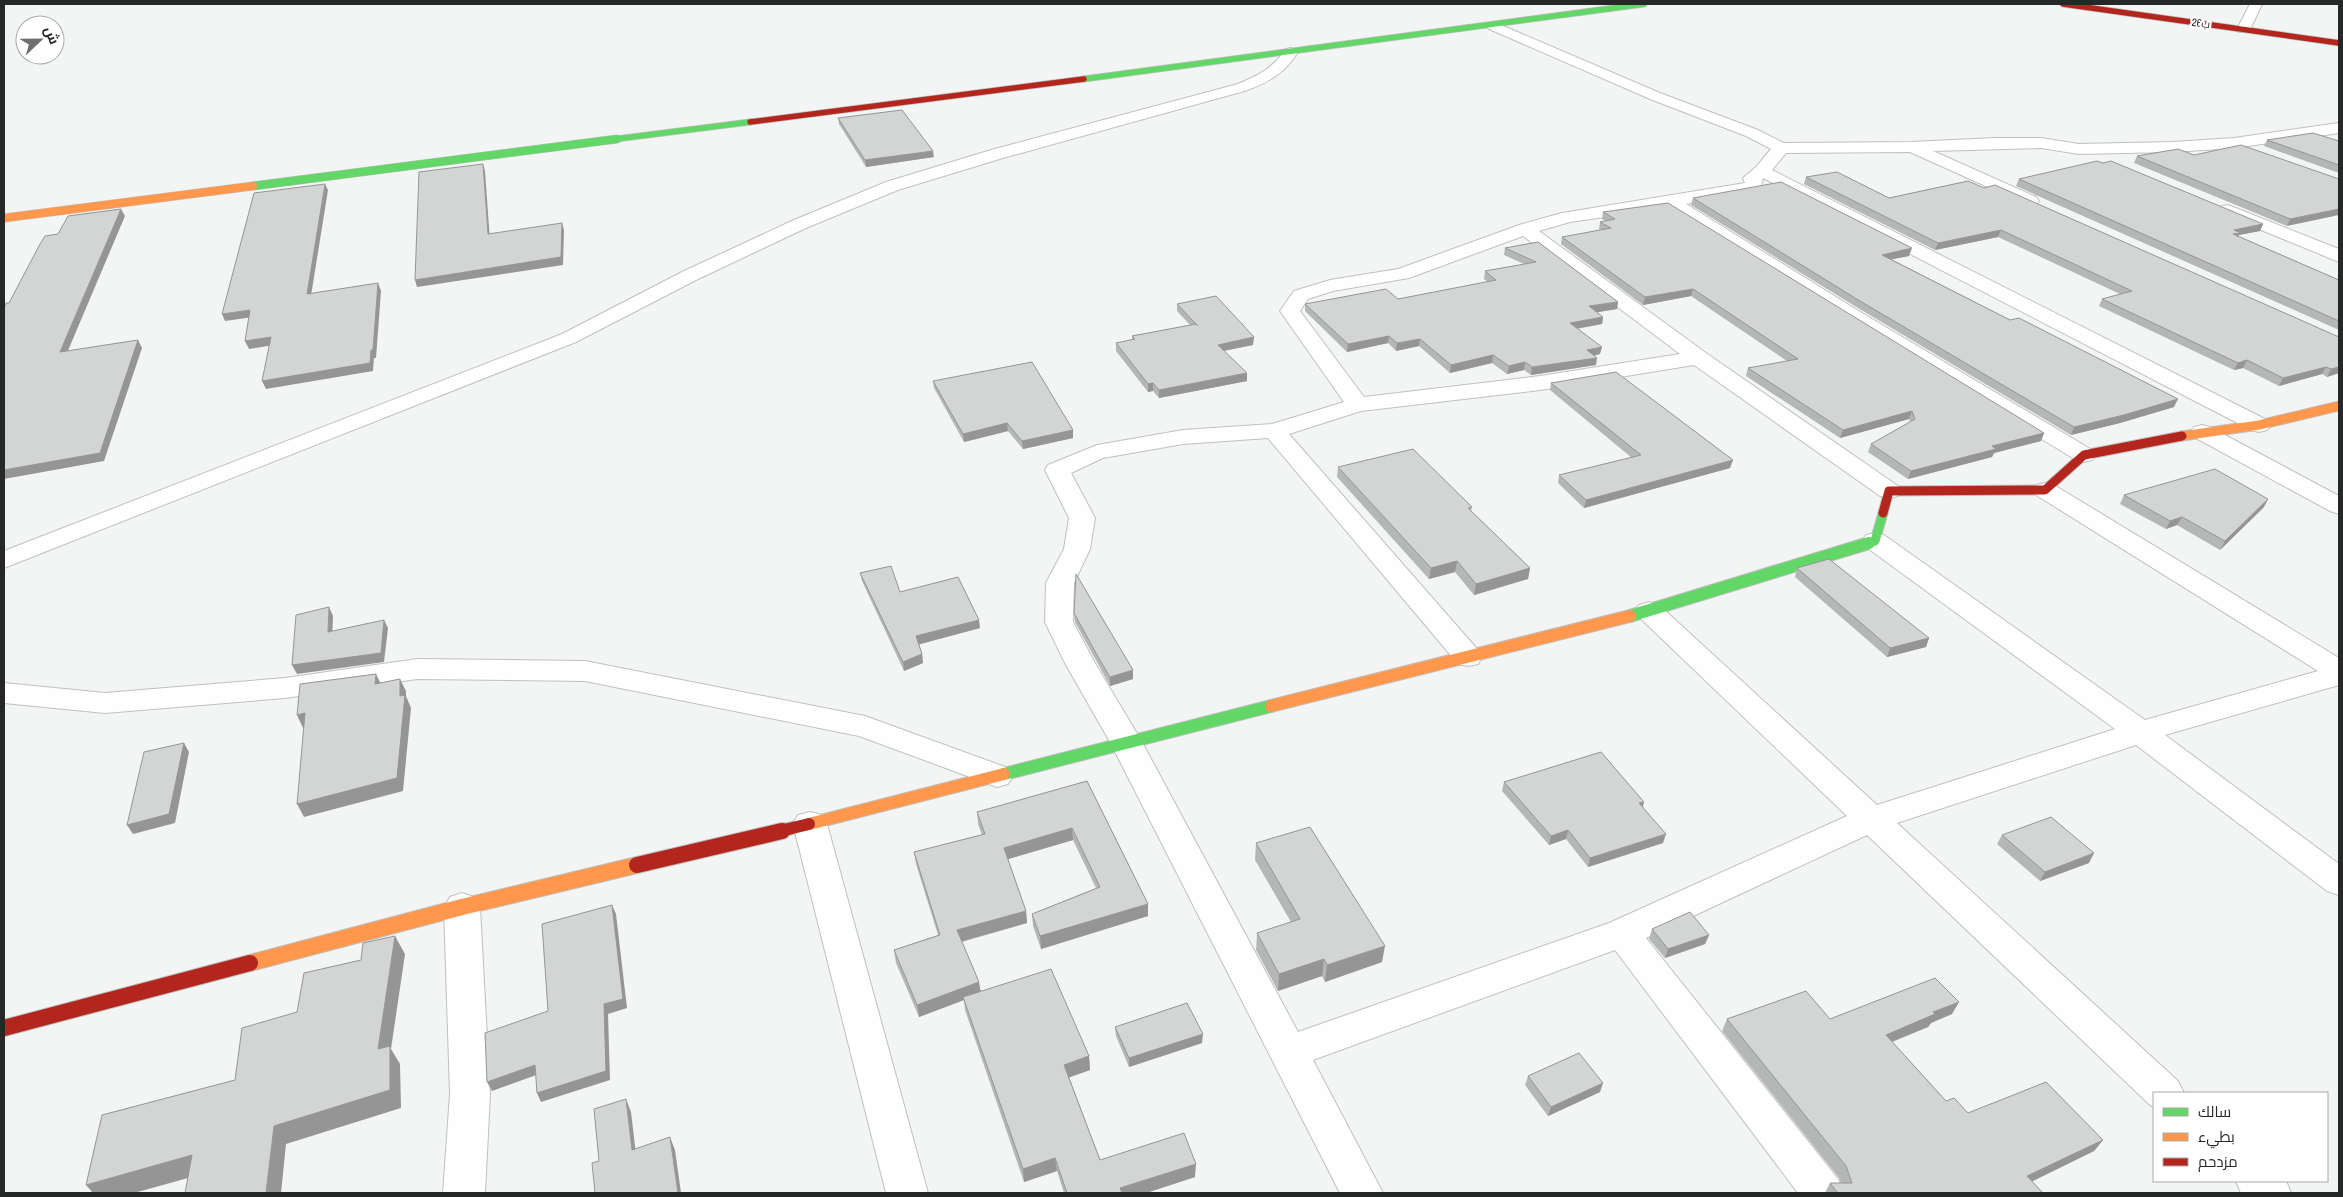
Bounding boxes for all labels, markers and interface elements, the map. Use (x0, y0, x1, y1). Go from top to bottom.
north arrow (15, 15, 65, 65)
street label: 26ب (2191, 15, 2211, 31)
text: ش (40, 23, 64, 47)
legend (2153, 1092, 2328, 1182)
text: سالك (2198, 1101, 2231, 1122)
text: بطيء (2198, 1126, 2235, 1149)
text: مزدحم (2198, 1151, 2238, 1172)

